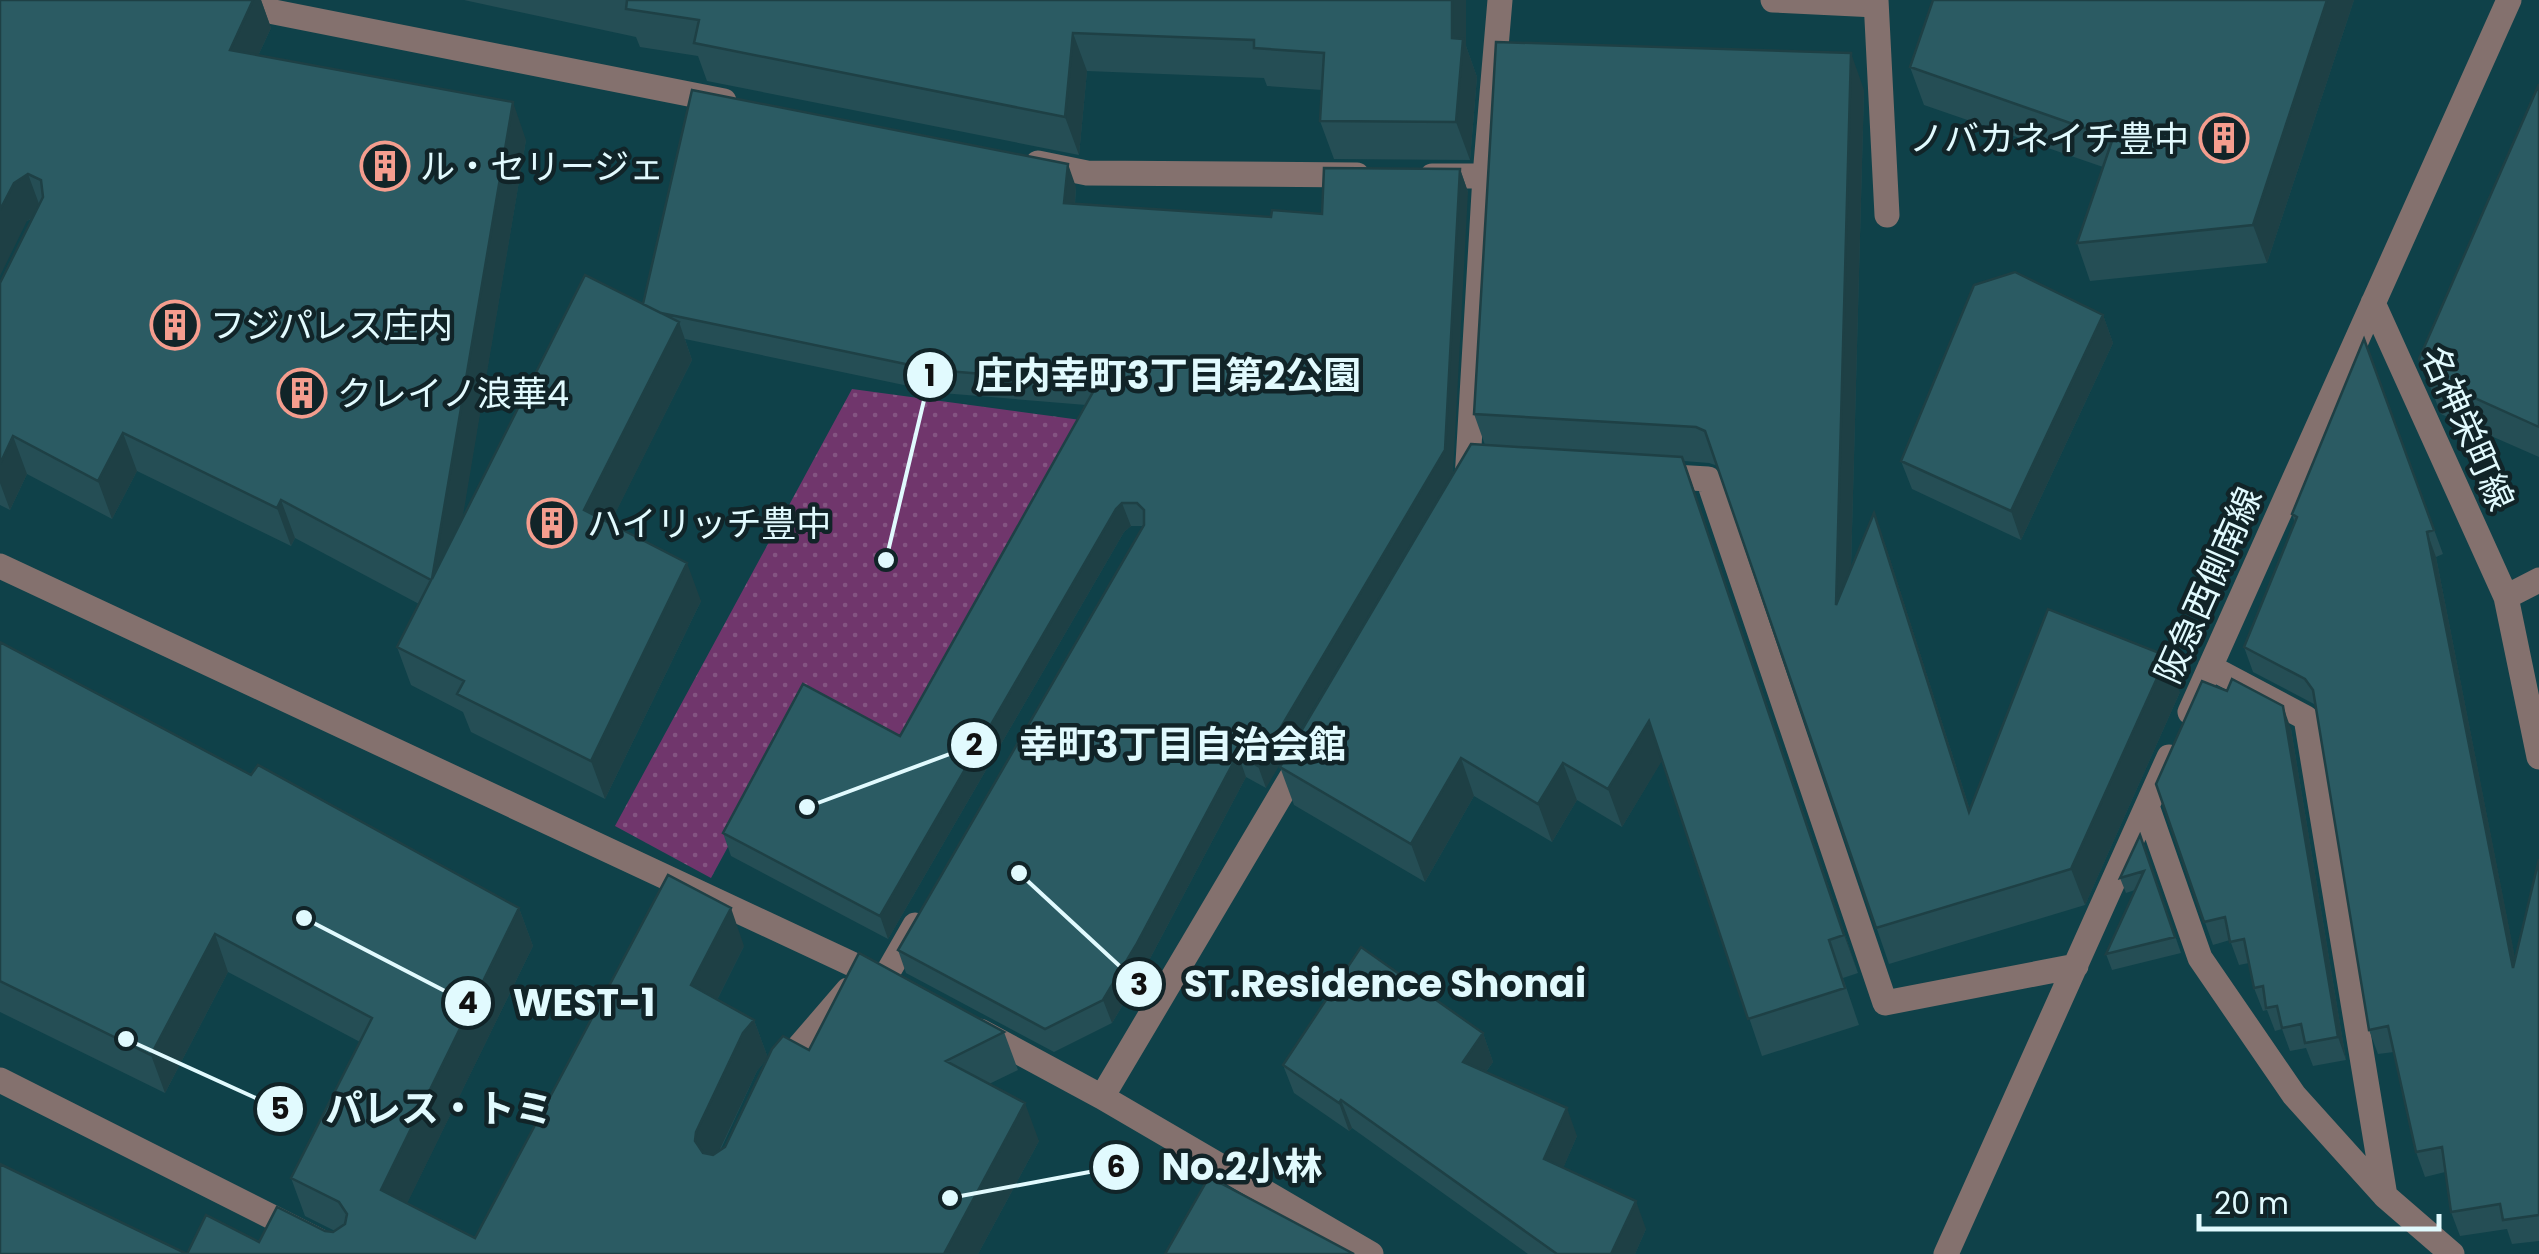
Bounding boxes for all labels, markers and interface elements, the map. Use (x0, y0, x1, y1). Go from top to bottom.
building icon: ノバカネイチ豊中 (2198, 112, 2250, 164)
place label: ノバカネイチ豊中 (1909, 114, 2189, 163)
building icon: ル・セリージェ (359, 140, 411, 192)
place label: ル・セリージェ (420, 142, 664, 191)
building icon: フジパレス庄内 (149, 299, 201, 351)
place label: フジパレス庄内 (210, 301, 453, 350)
street label: 名神栄町線 (2410, 338, 2526, 518)
callout: 庄内幸町3丁目第2公園 (905, 341, 1382, 409)
text: 庄内幸町3丁目第2公園 (975, 349, 1361, 402)
text: 1 (924, 354, 936, 397)
building icon: クレイノ浪華4 (276, 367, 328, 419)
place label: クレイノ浪華4 (337, 369, 569, 418)
street label: 阪急西側南線 (2143, 479, 2273, 691)
building icon: ハイリッチ豊中 (526, 497, 578, 549)
place label: ハイリッチ豊中 (587, 499, 831, 548)
callout: 幸町3丁目自治会館 (949, 711, 1366, 779)
text: 幸町3丁目自治会館 (1020, 718, 1347, 771)
text: 2 (965, 723, 983, 766)
callout: ST.Residence Shonai (1114, 950, 1606, 1018)
text: ST.Residence Shonai (1184, 957, 1586, 1010)
text: 3 (1130, 963, 1148, 1006)
callout: WEST-1 (443, 969, 675, 1037)
text: WEST-1 (513, 976, 655, 1029)
text: 4 (458, 981, 478, 1024)
callout: パレス・トミ (255, 1075, 573, 1143)
text: パレス・トミ (325, 1082, 553, 1135)
text: 5 (270, 1087, 290, 1130)
callout: No.2小林 (1091, 1133, 1342, 1201)
text: No.2小林 (1161, 1140, 1323, 1193)
text: 6 (1106, 1145, 1126, 1188)
scale bar (2199, 1169, 2439, 1231)
text: 20 m (2214, 1182, 2289, 1225)

